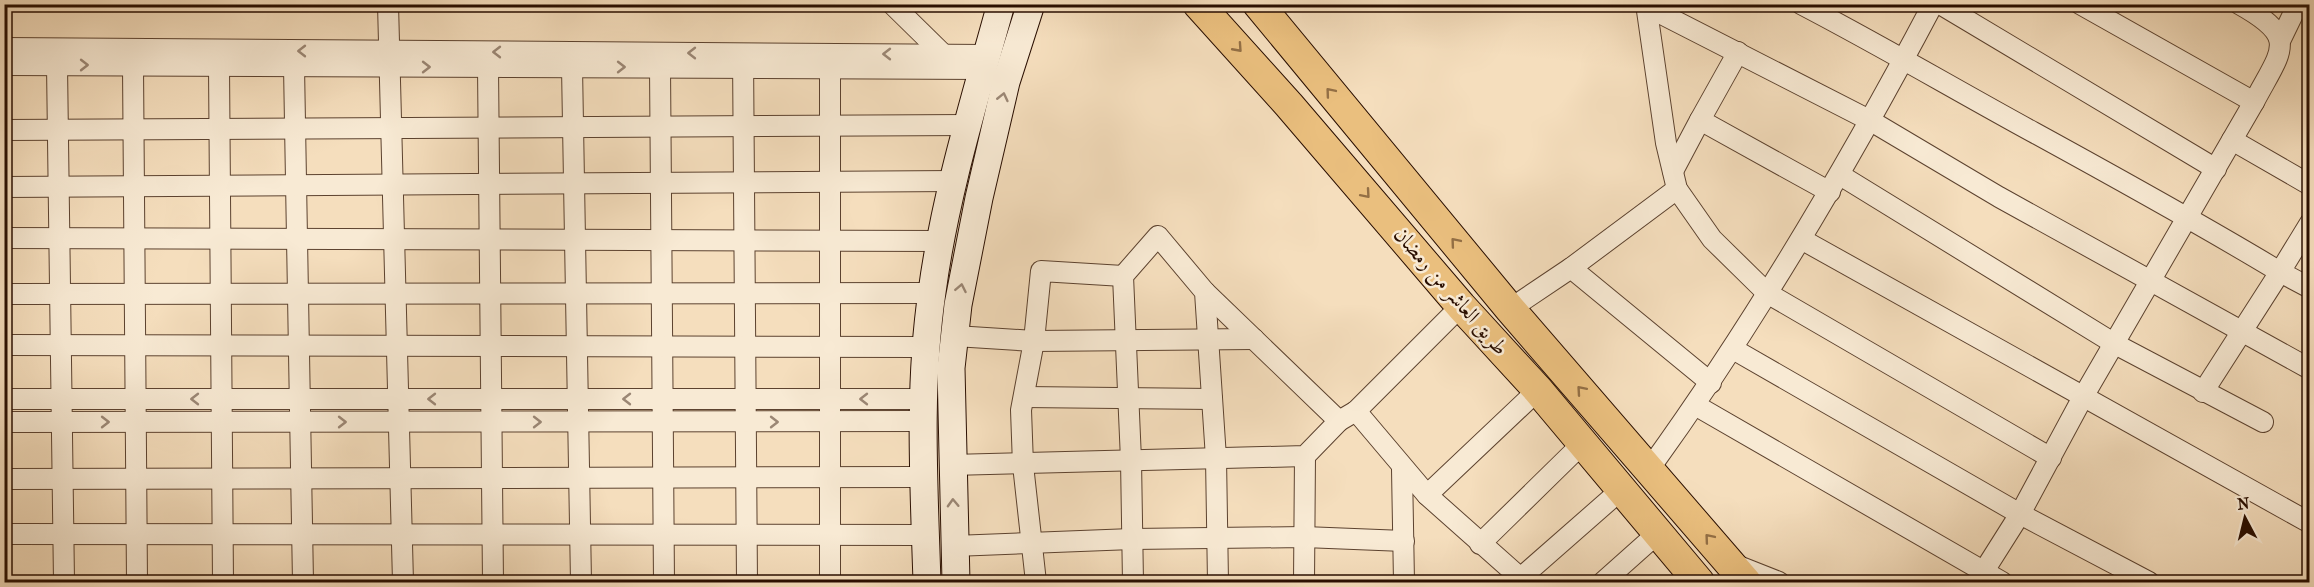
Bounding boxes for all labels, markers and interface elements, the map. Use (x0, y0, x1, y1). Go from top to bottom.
one-way arrow (1231, 41, 1242, 52)
one-way arrow (298, 44, 307, 57)
one-way arrow (493, 46, 502, 58)
one-way arrow (688, 46, 697, 59)
one-way arrow (882, 48, 891, 60)
one-way arrow (79, 59, 88, 72)
one-way arrow (421, 61, 430, 73)
one-way arrow (616, 61, 625, 73)
one-way arrow (1327, 87, 1338, 98)
one-way arrow (995, 92, 1008, 102)
one-way arrow (1359, 187, 1370, 198)
street label: طريق العاشر من رمضان (1388, 222, 1513, 361)
one-way arrow (1451, 238, 1462, 249)
one-way arrow (954, 283, 967, 293)
one-way arrow (1577, 386, 1588, 397)
one-way arrow (191, 393, 200, 405)
one-way arrow (428, 393, 437, 405)
one-way arrow (623, 393, 632, 405)
one-way arrow (860, 393, 869, 405)
one-way arrow (100, 416, 109, 428)
one-way arrow (337, 416, 346, 428)
one-way arrow (532, 416, 541, 428)
one-way arrow (769, 416, 778, 428)
north arrow (2215, 488, 2275, 548)
text: N (2236, 493, 2251, 514)
one-way arrow (946, 499, 959, 508)
one-way arrow (1705, 534, 1716, 545)

